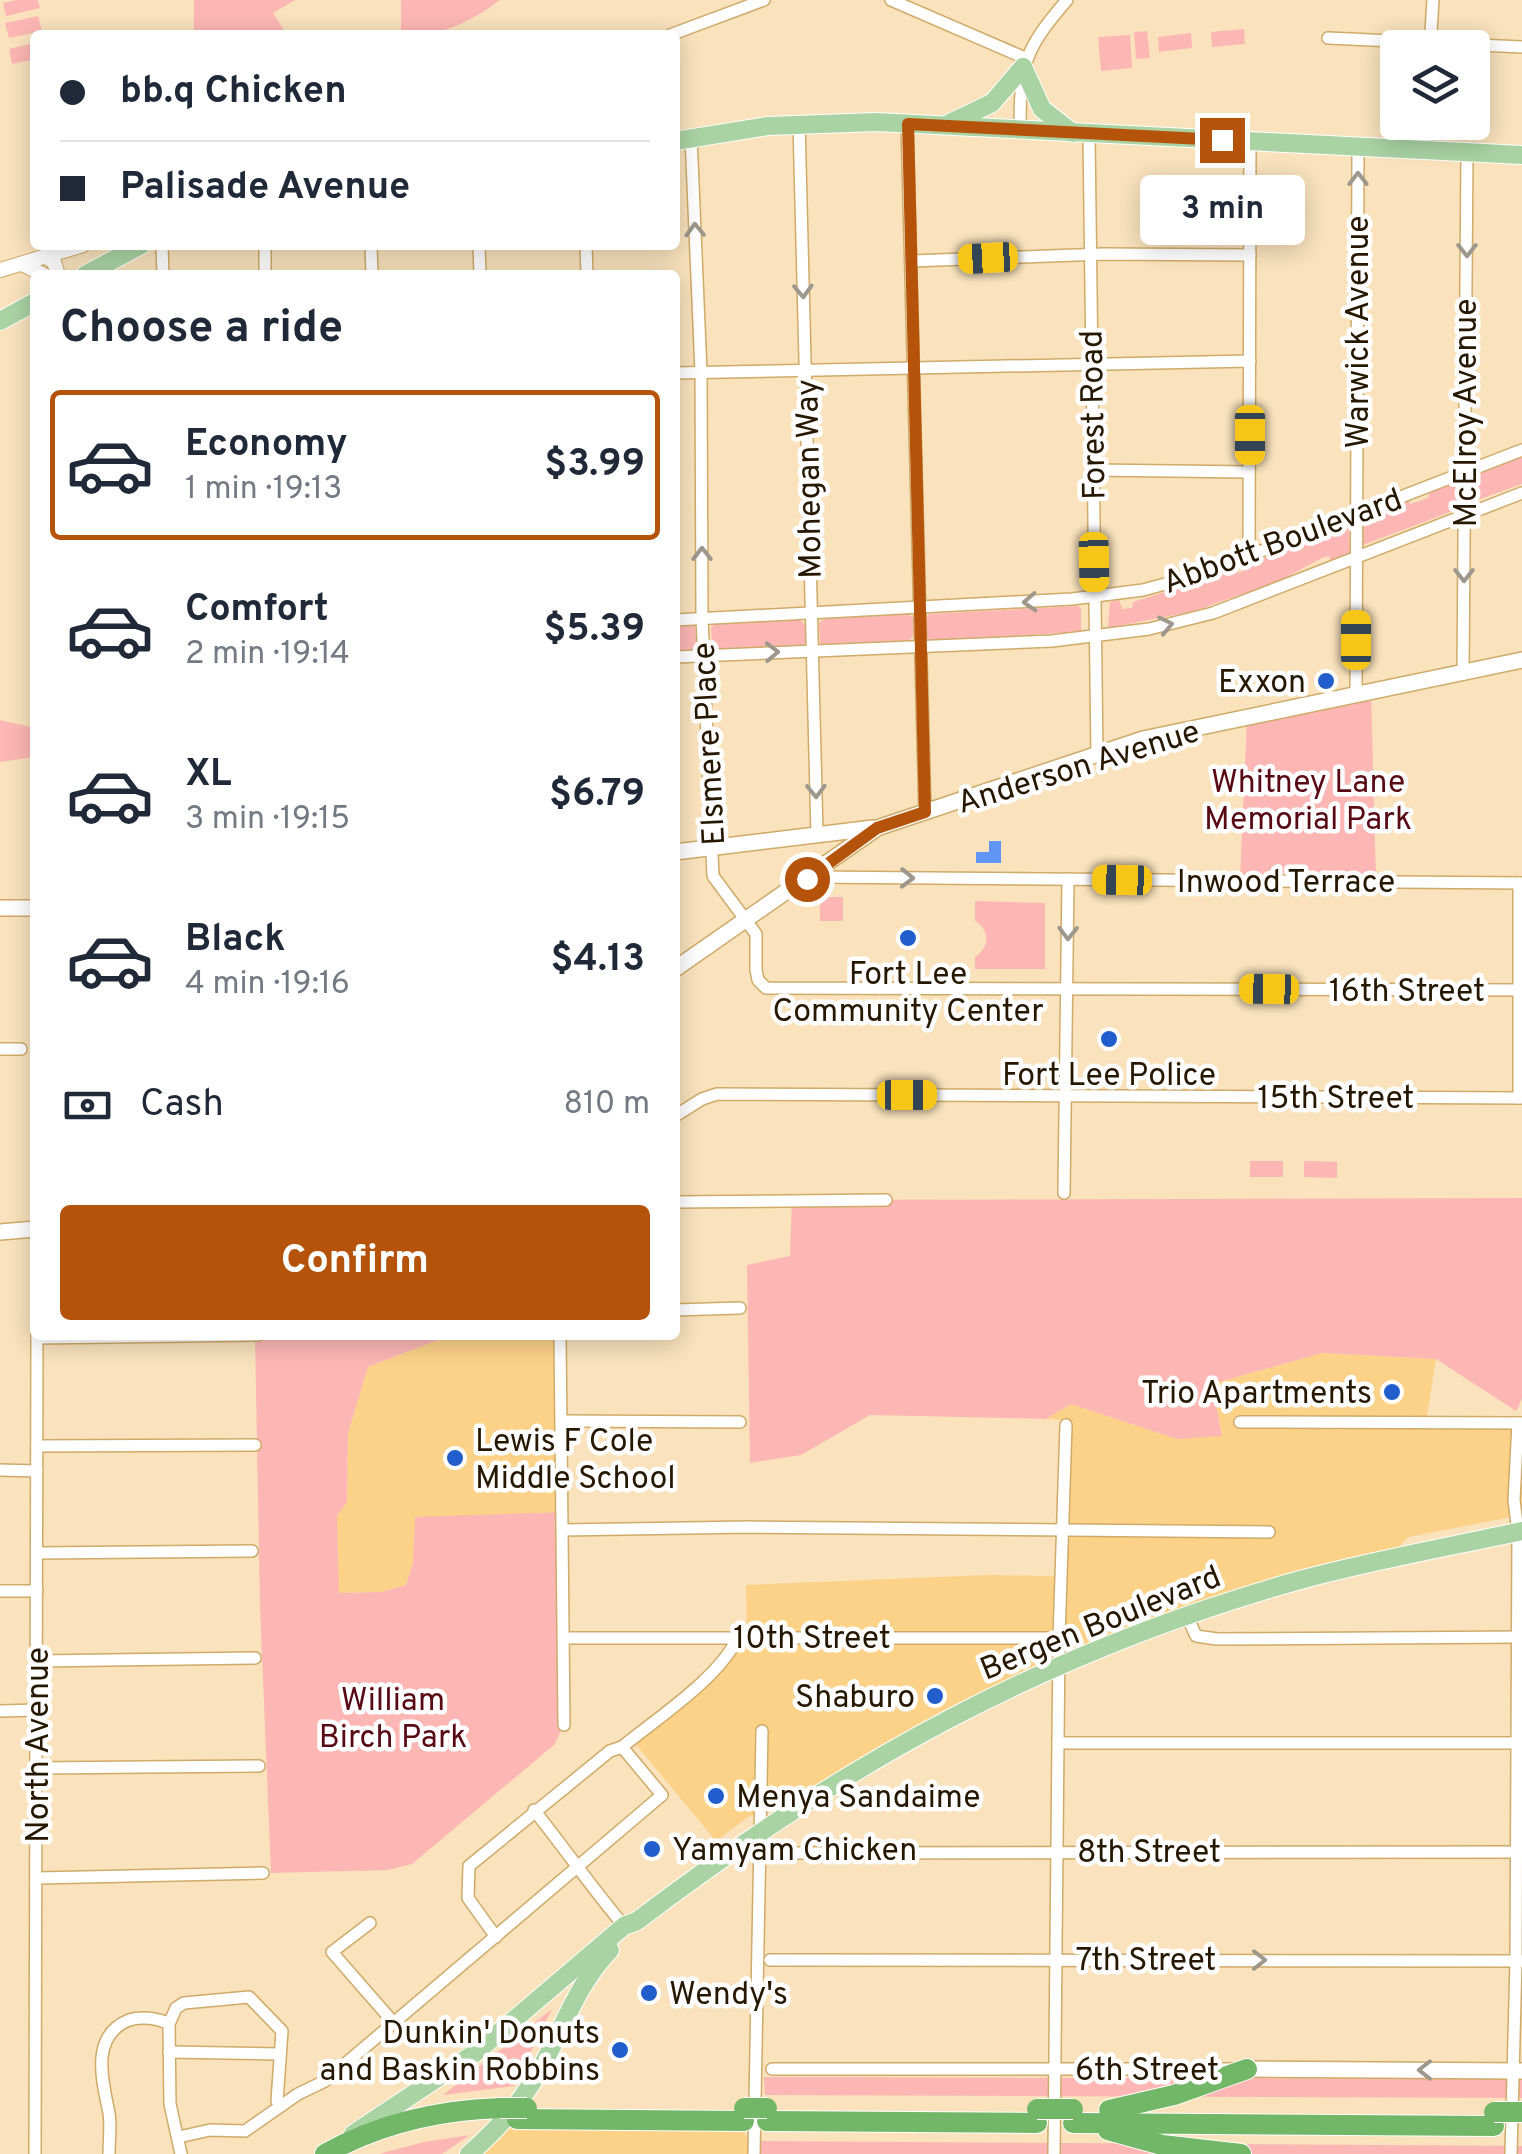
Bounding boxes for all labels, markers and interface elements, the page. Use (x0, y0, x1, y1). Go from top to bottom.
map controls (1380, 30, 1490, 140)
button: layers (1380, 30, 1490, 140)
text: bb.q Chicken (120, 68, 347, 117)
route end (1200, 118, 1245, 163)
text: Palisade Avenue (120, 164, 410, 213)
one-way arrow (1347, 170, 1369, 186)
callout: 3 min (1140, 175, 1304, 245)
text: 3 min (1181, 190, 1264, 230)
street label: Warwick Avenue (1340, 215, 1380, 449)
one-way arrow (685, 221, 706, 237)
car (957, 241, 1019, 275)
one-way arrow (1456, 244, 1478, 259)
one-way arrow (793, 283, 814, 299)
street label: McElroy Avenue (1448, 299, 1488, 527)
text: Choose a ride (60, 301, 343, 358)
street label: Forest Road (1074, 330, 1116, 500)
street label: Mohegan Way (789, 379, 833, 579)
car (1235, 405, 1265, 465)
icon: car (65, 420, 155, 510)
text: Economy (185, 421, 347, 470)
text: $3.99 (544, 441, 645, 490)
text: 1 min · 19:13 (185, 470, 342, 510)
street label: Abbott Boulevard (1158, 481, 1408, 605)
car (1078, 532, 1110, 592)
one-way arrow (691, 546, 713, 562)
one-way arrow (1453, 568, 1475, 584)
icon: car (65, 585, 155, 675)
text: Comfort (185, 586, 329, 635)
one-way arrow (1022, 591, 1038, 612)
text: $5.39 (544, 606, 645, 655)
car (1341, 610, 1371, 670)
one-way arrow (1157, 616, 1174, 637)
text: 2 min · 19:14 (185, 635, 350, 675)
street label: Elsmere Place (686, 641, 736, 846)
one-way arrow (765, 642, 781, 663)
place label: Exxon (1218, 664, 1306, 704)
marker: Exxon (1315, 670, 1337, 692)
street label: Anderson Avenue (953, 713, 1205, 825)
icon: car (65, 750, 155, 840)
text: XL (185, 751, 232, 800)
park label: Whitney Lane Memorial Park (1204, 764, 1412, 841)
text: $6.79 (549, 771, 645, 820)
one-way arrow (805, 783, 826, 799)
text: 3 min · 19:15 (185, 800, 350, 840)
route start (785, 857, 830, 902)
car (1092, 864, 1152, 896)
street label: Inwood Terrace (1177, 864, 1395, 904)
one-way arrow (900, 867, 916, 889)
icon: car (65, 915, 155, 1005)
text: Black (185, 916, 285, 965)
one-way arrow (1057, 926, 1078, 942)
marker: Fort Lee Community Center (897, 927, 919, 949)
text: $4.13 (551, 936, 645, 985)
place label: Fort Lee Community Center (772, 956, 1044, 1033)
text: 4 min · 19:16 (185, 965, 350, 1005)
car (1239, 973, 1299, 1005)
street label: 16th Street (1329, 973, 1485, 1013)
marker: Fort Lee Police (1098, 1028, 1120, 1050)
place label: Fort Lee Police (1002, 1057, 1216, 1097)
icon: cash (60, 1078, 115, 1133)
car (877, 1080, 937, 1110)
street label: 15th Street (1258, 1080, 1414, 1120)
text: Cash (140, 1081, 224, 1130)
text: 810 m (563, 1085, 650, 1125)
button: Confirm (60, 1205, 650, 1320)
place label: Trio Apartments (1141, 1375, 1372, 1415)
marker: Trio Apartments (1381, 1381, 1403, 1403)
place label: Lewis F Cole Middle School (475, 1423, 676, 1500)
marker: Lewis F Cole Middle School (444, 1447, 466, 1469)
street label: Bergen Boulevard (975, 1558, 1227, 1691)
street label: 10th Street (733, 1620, 891, 1660)
street label: North Avenue (20, 1647, 60, 1843)
place label: Shaburo (795, 1679, 915, 1719)
park label: William Birch Park (319, 1682, 467, 1759)
marker: Shaburo (924, 1685, 946, 1707)
place label: Menya Sandaime (736, 1779, 981, 1819)
marker: Menya Sandaime (705, 1785, 727, 1807)
place label: Yamyam Chicken (672, 1832, 917, 1872)
street label: 8th Street (1077, 1834, 1221, 1874)
marker: Yamyam Chicken (641, 1838, 663, 1860)
street label: 7th Street (1076, 1942, 1216, 1982)
one-way arrow (1252, 1949, 1267, 1971)
place label: Wendy's (669, 1976, 788, 2016)
marker: Wendy's (638, 1982, 660, 2004)
place label: Dunkin' Donuts and Baskin Robbins (320, 2015, 600, 2092)
marker: Dunkin' Donuts and Baskin Robbins (609, 2039, 631, 2061)
street label: 6th Street (1075, 2052, 1219, 2092)
one-way arrow (1416, 2059, 1432, 2081)

